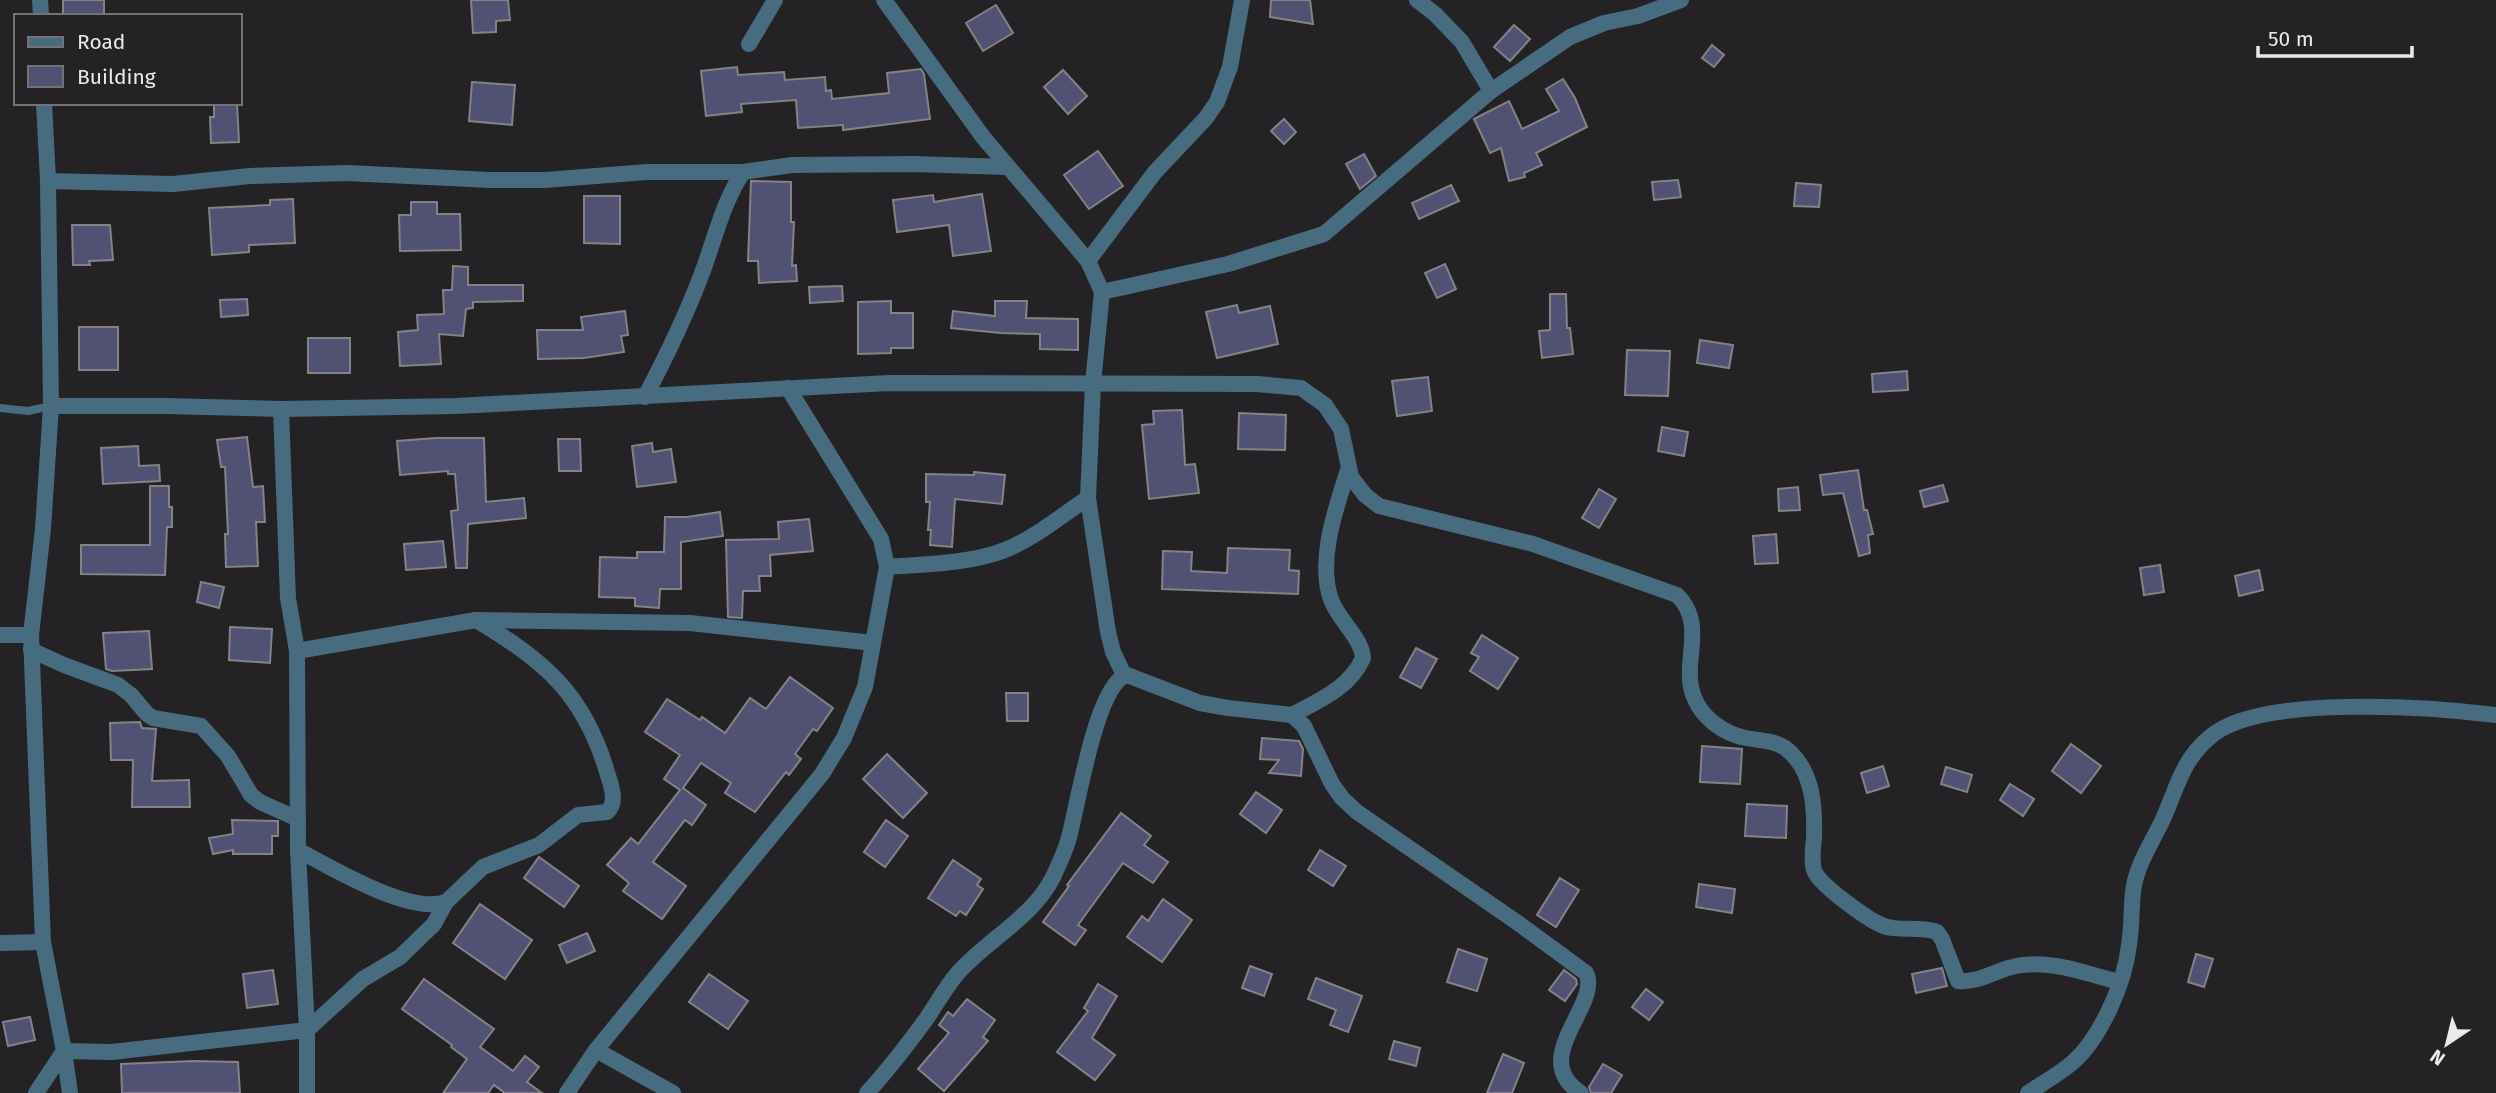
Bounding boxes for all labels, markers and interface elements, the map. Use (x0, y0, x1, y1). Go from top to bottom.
legend (14, 14, 242, 105)
scale bar (2258, 14, 2412, 58)
text: 50 m (2268, 26, 2314, 52)
text: Road (77, 29, 125, 55)
text: Building (77, 64, 156, 90)
north arrow (2412, 1009, 2482, 1079)
text: N (2426, 1044, 2449, 1071)

